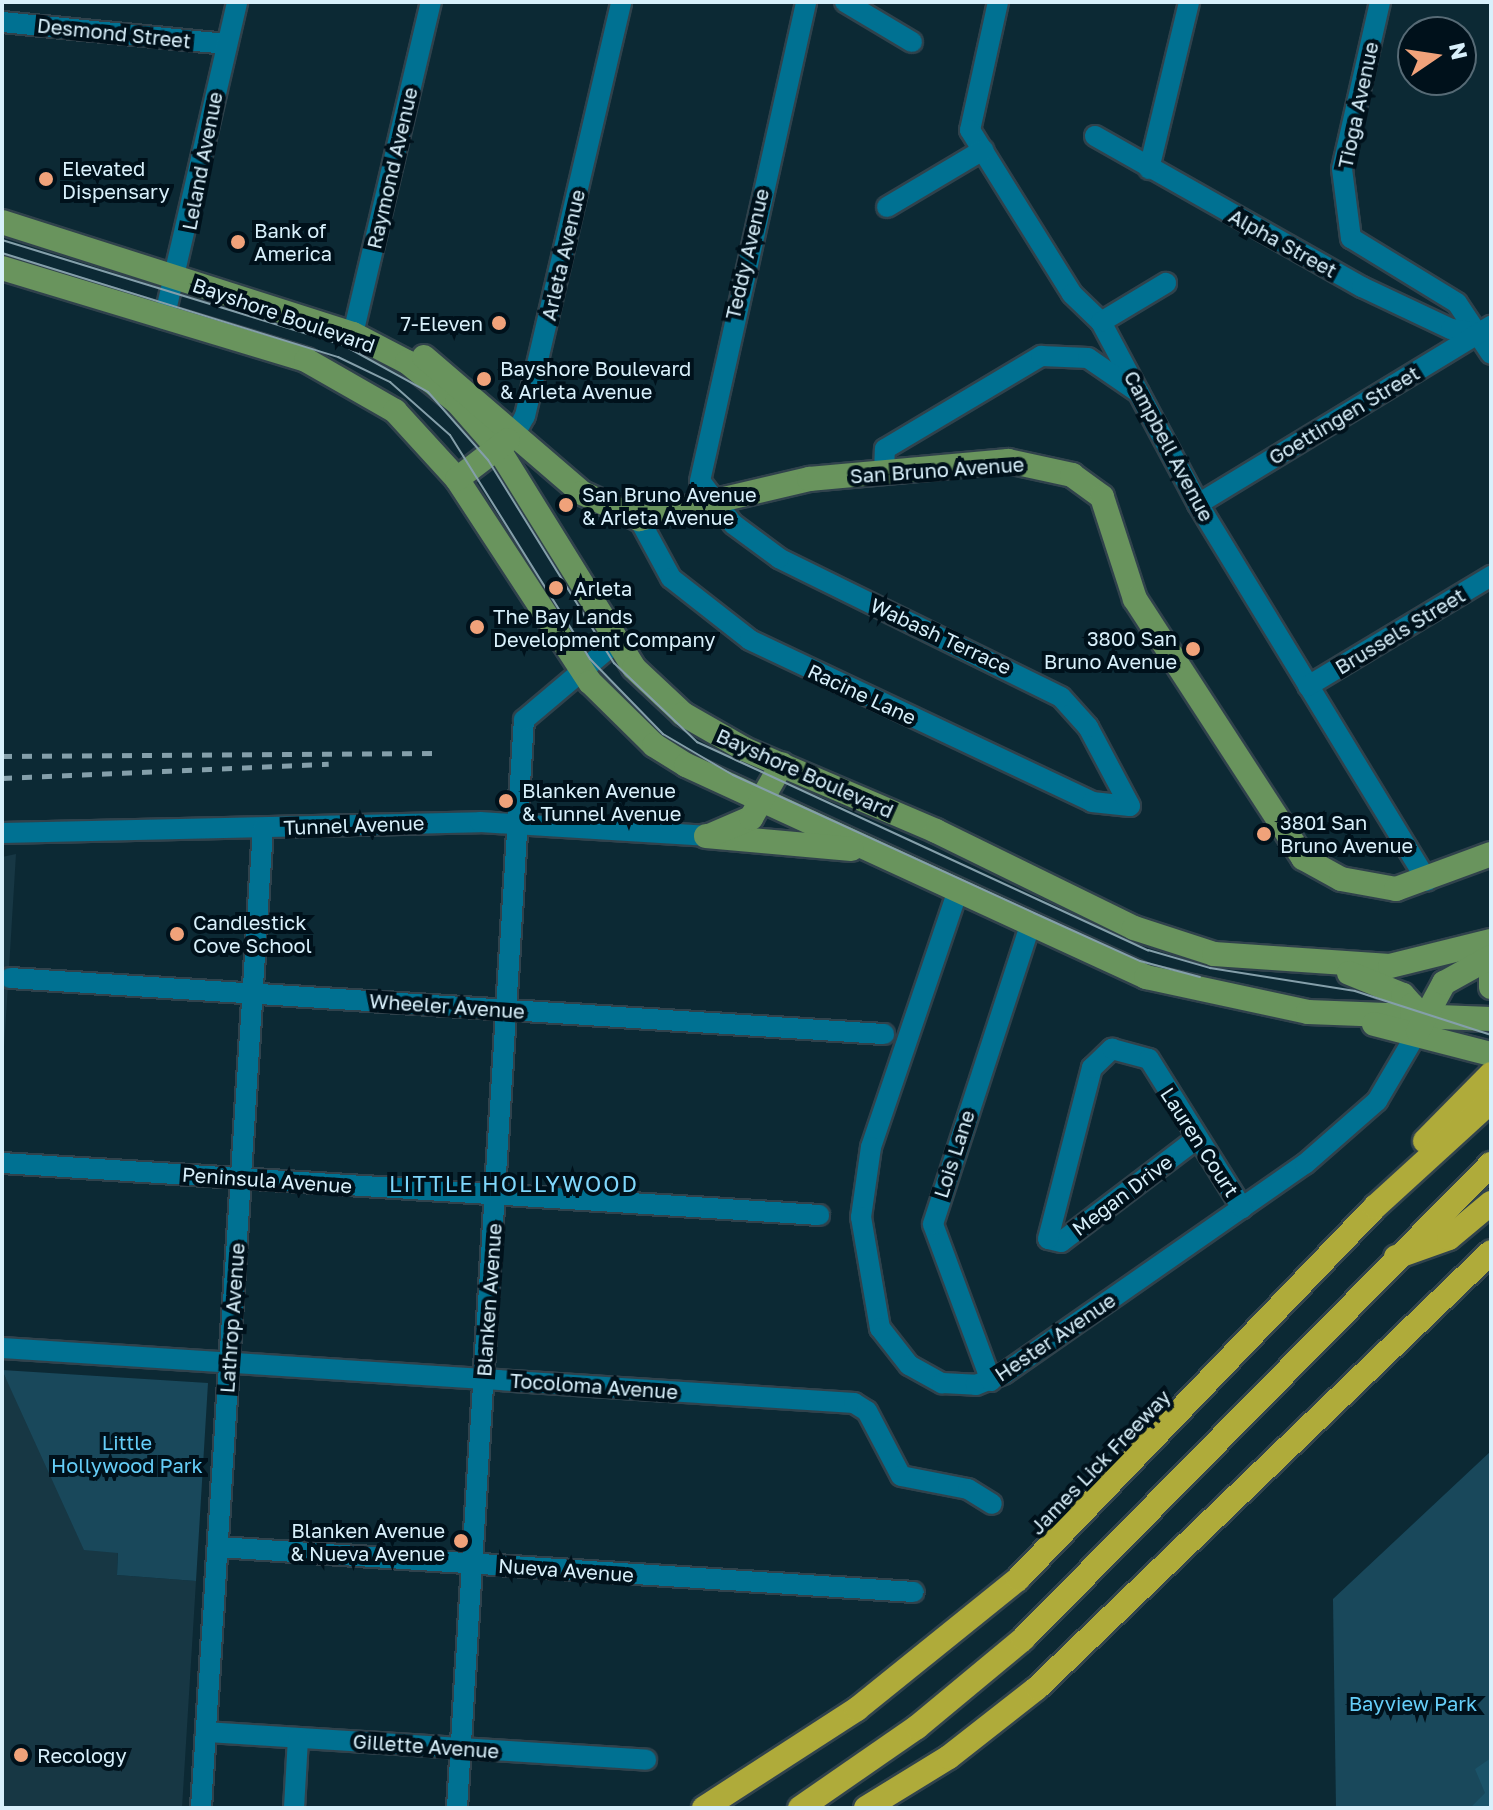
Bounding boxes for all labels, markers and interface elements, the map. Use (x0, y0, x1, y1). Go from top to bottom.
street label: Desmond Street (36, 13, 192, 53)
north arrow (1397, 16, 1477, 96)
street label: Tioga Avenue (1333, 39, 1383, 171)
text: N (1444, 40, 1474, 62)
street label: Raymond Avenue (362, 85, 422, 251)
street label: Leland Avenue (177, 90, 227, 232)
place label: Elevated Dispensary (62, 156, 170, 203)
marker: Elevated Dispensary (37, 170, 55, 188)
street label: Teddy Avenue (720, 186, 774, 322)
street label: Arleta Avenue (536, 187, 590, 323)
street label: Alpha Street (1225, 204, 1341, 282)
place label: Bank of America (254, 218, 332, 265)
marker: Bank of America (229, 233, 247, 251)
street label: Bayshore Boulevard (190, 273, 378, 357)
place label: 7-Eleven (401, 311, 483, 335)
marker: 7-Eleven (490, 314, 508, 332)
place label: Bayshore Boulevard & Arleta Avenue (500, 356, 691, 403)
street label: Goettingen Street (1264, 361, 1424, 469)
street label: Campbell Avenue (1119, 367, 1219, 525)
marker: Bayshore Boulevard & Arleta Avenue (475, 370, 493, 388)
street label: San Bruno Avenue (849, 452, 1025, 488)
place label: San Bruno Avenue & Arleta Avenue (582, 482, 757, 529)
marker: San Bruno Avenue & Arleta Avenue (557, 496, 575, 514)
place label: Arleta (574, 576, 632, 600)
marker: Arleta (545, 577, 567, 599)
street label: Brussels Street (1331, 583, 1469, 679)
street label: Wabash Terrace (867, 593, 1015, 679)
place label: The Bay Lands Development Company (493, 604, 715, 651)
marker: The Bay Lands Development Company (468, 618, 486, 636)
place label: 3800 San Bruno Avenue (1044, 626, 1177, 673)
marker: 3800 San Bruno Avenue (1184, 640, 1202, 658)
street label: Racine Lane (804, 658, 920, 730)
street label: Bayshore Boulevard (713, 723, 897, 823)
place label: Blanken Avenue & Tunnel Avenue (522, 778, 681, 825)
marker: Blanken Avenue & Tunnel Avenue (497, 792, 515, 810)
place label: 3801 San Bruno Avenue (1280, 810, 1413, 857)
street label: Tunnel Avenue (283, 811, 425, 839)
marker: 3801 San Bruno Avenue (1255, 825, 1273, 843)
place label: Candlestick Cove School (193, 910, 312, 957)
marker: Candlestick Cove School (168, 925, 186, 943)
street label: Wheeler Avenue (368, 989, 526, 1023)
street label: Lauren Court (1156, 1083, 1244, 1201)
street label: Lois Lane (929, 1107, 979, 1201)
street label: Megan Drive (1067, 1150, 1177, 1240)
street label: Peninsula Avenue (181, 1162, 353, 1198)
district label: LITTLE HOLLYWOOD (389, 1171, 639, 1197)
street label: Blanken Avenue (472, 1222, 506, 1378)
street label: Lathrop Avenue (215, 1242, 249, 1394)
street label: Hester Avenue (990, 1288, 1120, 1386)
street label: Tocoloma Avenue (509, 1368, 679, 1404)
street label: James Lick Freeway (1025, 1385, 1175, 1539)
park label: Little Hollywood Park (51, 1431, 203, 1478)
place label: Blanken Avenue & Nueva Avenue (291, 1518, 445, 1565)
marker: Blanken Avenue & Nueva Avenue (452, 1532, 470, 1550)
street label: Nueva Avenue (497, 1553, 635, 1587)
park label: Bayview Park (1349, 1691, 1477, 1715)
street label: Gillette Avenue (352, 1729, 500, 1763)
place label: Recology (37, 1743, 127, 1767)
marker: Recology (12, 1746, 30, 1764)

